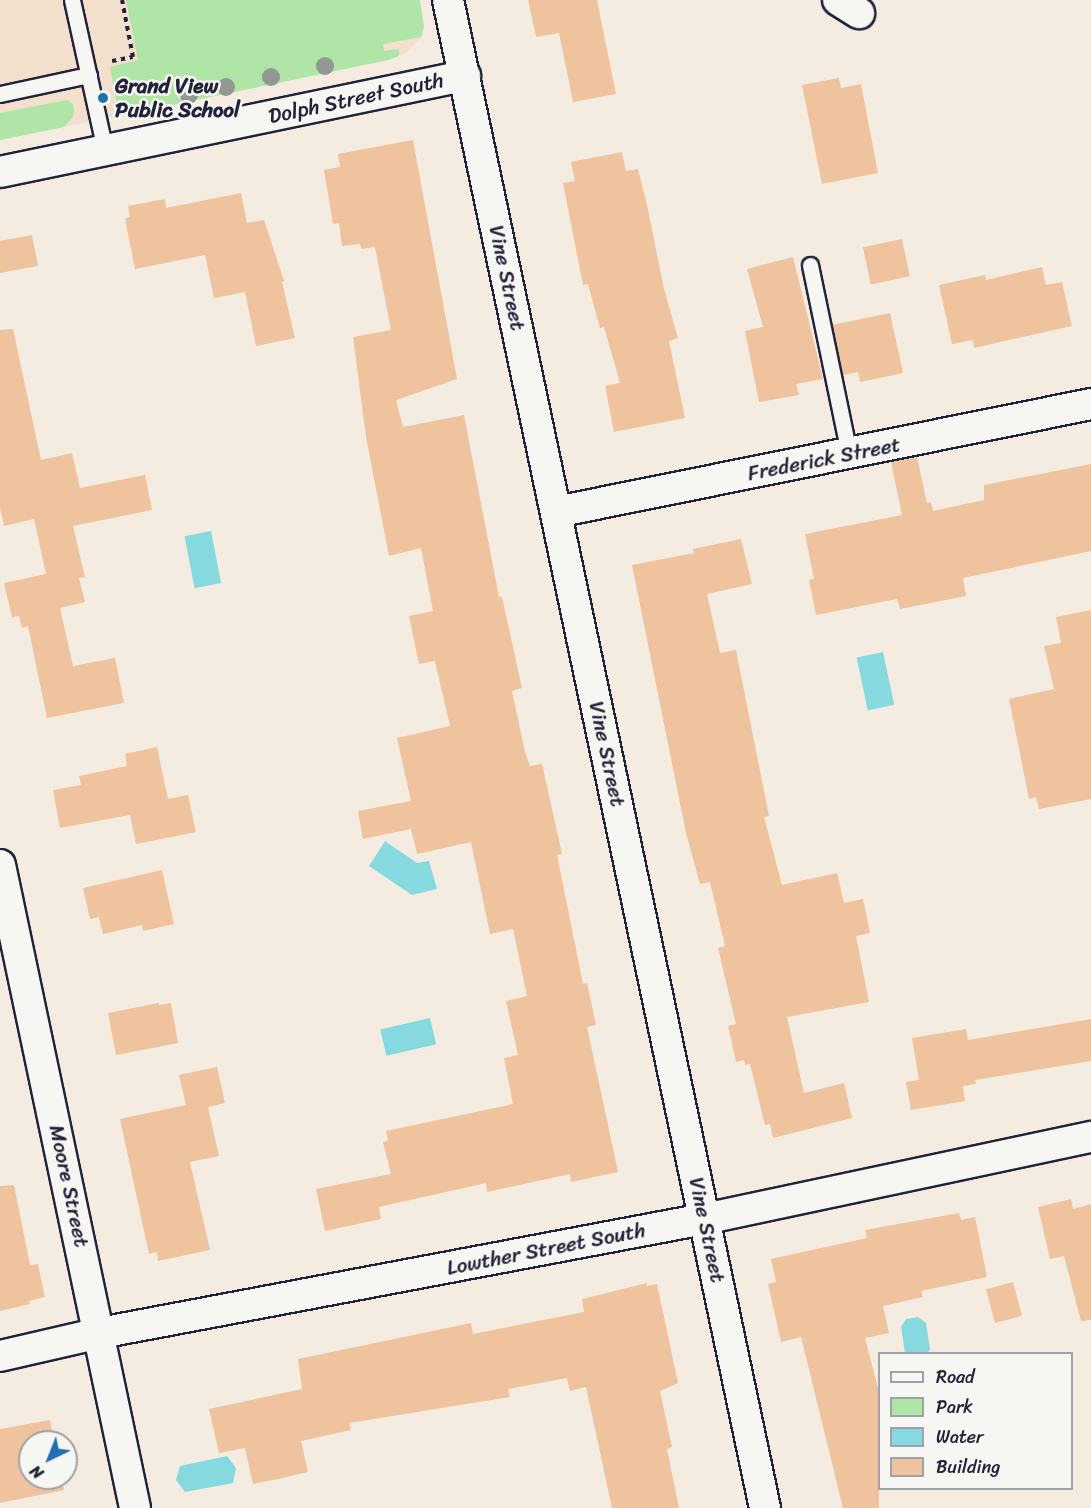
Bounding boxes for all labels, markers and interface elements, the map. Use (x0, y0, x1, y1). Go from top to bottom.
street label: Dolph Street South (266, 67, 446, 129)
place label: Grand View Public School (115, 73, 240, 123)
marker: Grand View Public School (96, 91, 110, 105)
street label: Vine Street (484, 223, 530, 333)
street label: Frederick Street (745, 432, 903, 486)
street label: Vine Street (584, 699, 630, 809)
street label: Moore Street (44, 1123, 94, 1249)
street label: Vine Street (684, 1175, 730, 1285)
street label: Lowther Street South (445, 1217, 647, 1281)
legend (878, 1352, 1073, 1490)
text: Road (936, 1361, 975, 1393)
text: Park (936, 1391, 973, 1423)
text: Water (936, 1421, 983, 1453)
north arrow (18, 1430, 78, 1490)
text: Building (936, 1451, 1000, 1483)
text: N (23, 1458, 51, 1486)

